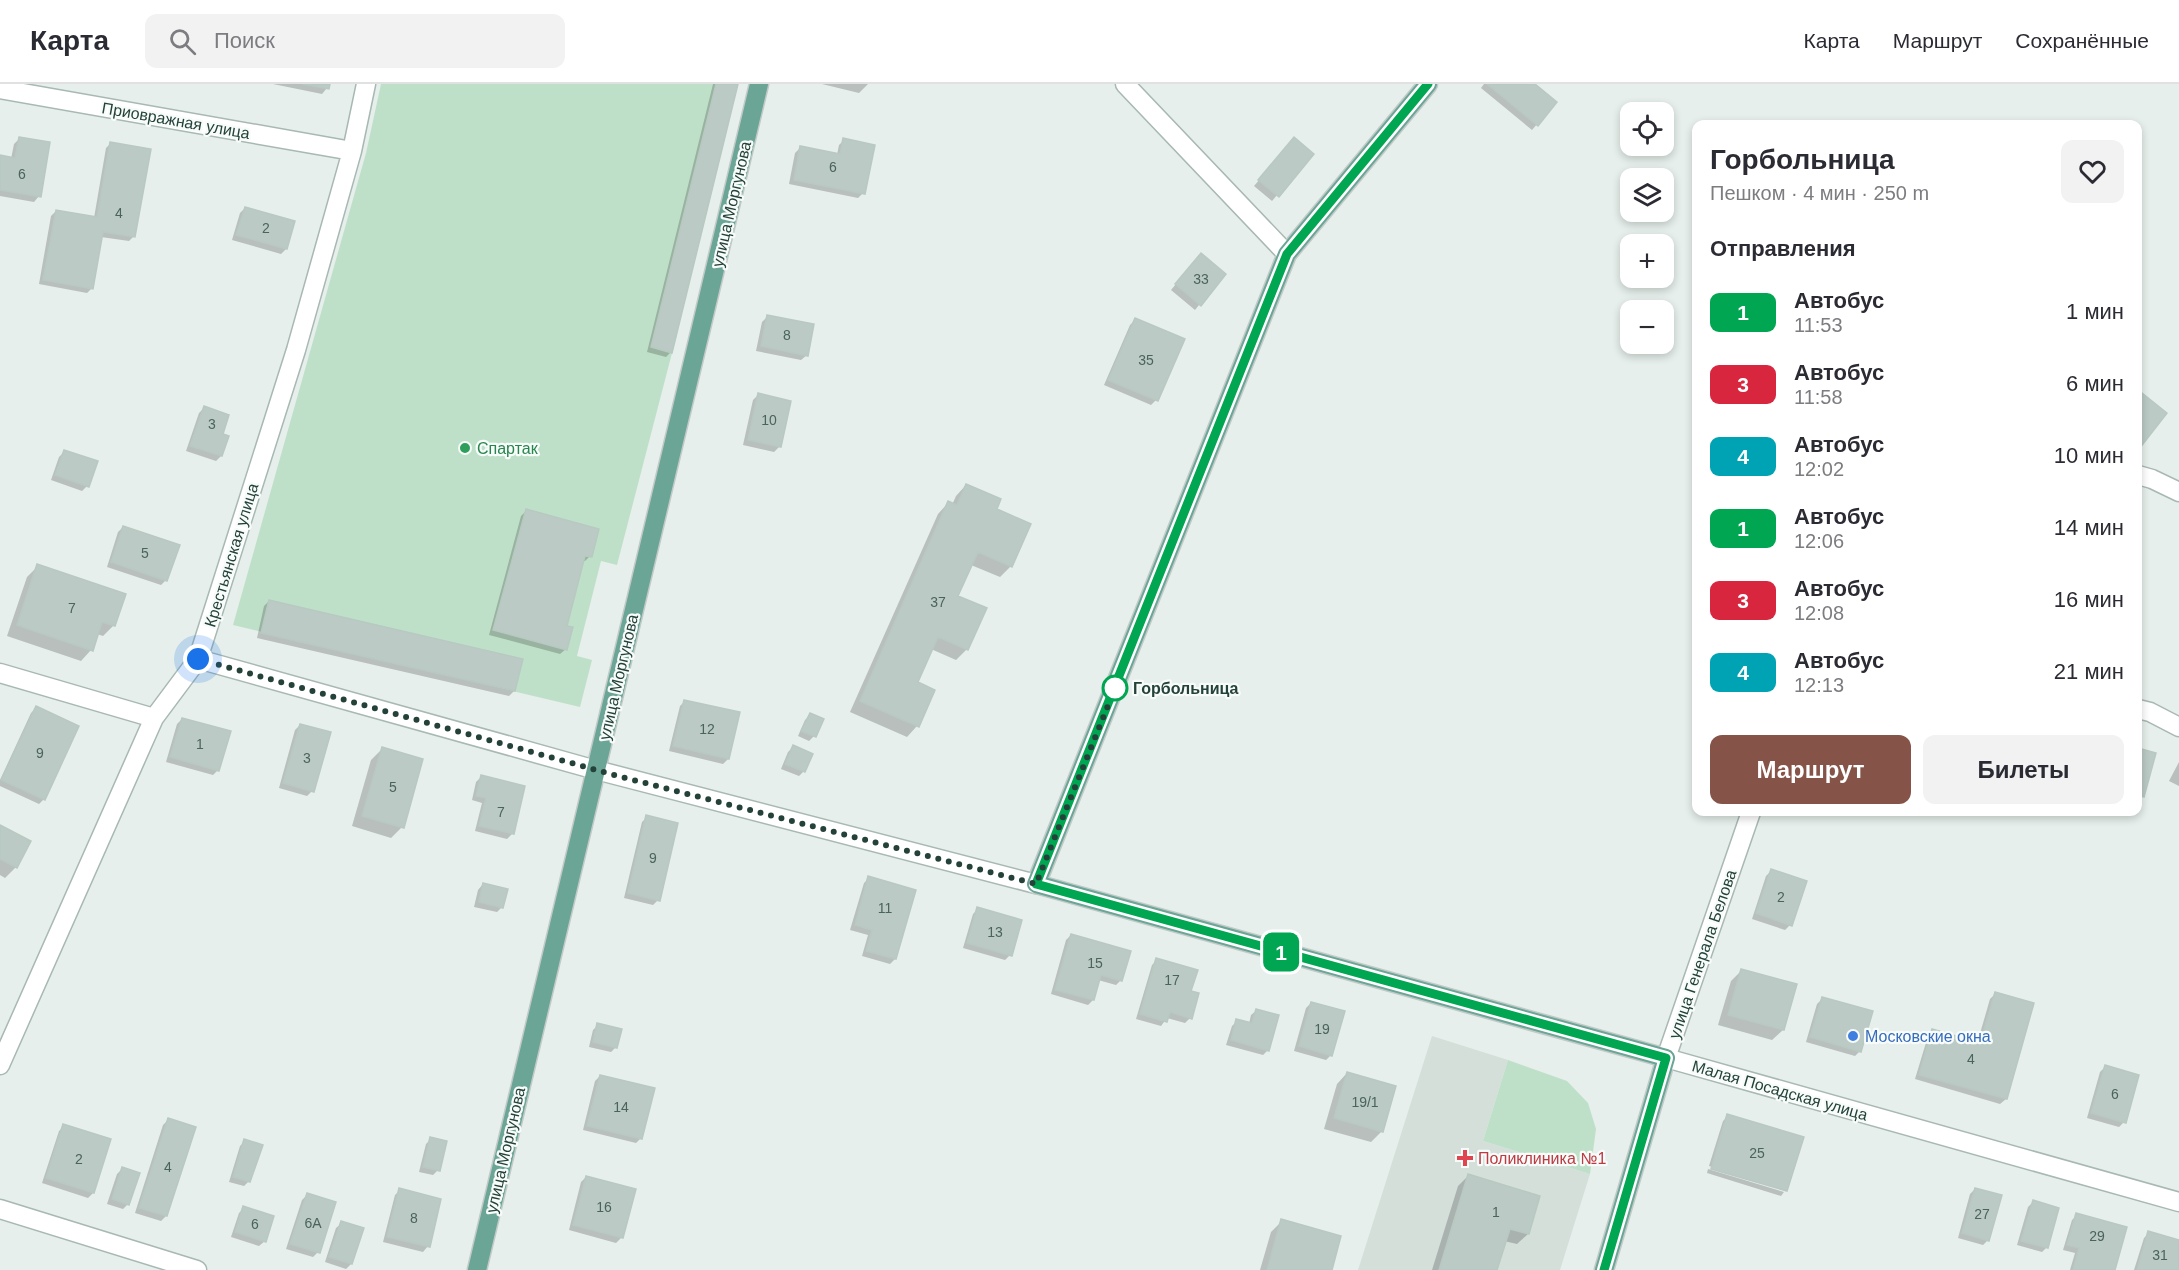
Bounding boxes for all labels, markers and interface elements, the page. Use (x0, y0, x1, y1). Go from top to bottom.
search box (145, 14, 565, 68)
text: Карта (30, 25, 109, 56)
icon: search (166, 25, 199, 58)
text: Поиск (214, 28, 275, 53)
text: Карта (1804, 29, 1860, 52)
text: Маршрут (1893, 29, 1982, 52)
text: Сохранённые (2015, 29, 2149, 52)
street label: Приовражная улица (101, 99, 251, 142)
map controls (1620, 102, 1674, 354)
button: locate (1620, 102, 1674, 156)
street label: улица Моргунова (709, 139, 754, 269)
button: heart (2061, 140, 2124, 203)
text: Горбольница (1710, 144, 1895, 175)
house number: 6 (829, 159, 837, 175)
house number: 6 (18, 166, 26, 182)
button: layers (1620, 168, 1674, 222)
text: Пешком · 4 мин · 250 m (1710, 182, 1929, 204)
house number: 4 (115, 205, 123, 221)
house number: 2 (262, 220, 270, 236)
button: + (1620, 234, 1674, 288)
text: Отправления (1710, 236, 1856, 261)
house number: 33 (1193, 271, 1209, 287)
text: Автобус (1794, 288, 1884, 313)
text: 1 мин (2066, 299, 2124, 324)
button: − (1620, 300, 1674, 354)
text: 1 (1737, 301, 1749, 324)
text: 11:53 (1794, 314, 1843, 336)
house number: 8 (783, 327, 791, 343)
house number: 35 (1138, 352, 1154, 368)
text: Автобус (1794, 360, 1884, 385)
text: 6 мин (2066, 371, 2124, 396)
text: 3 (1737, 373, 1749, 396)
text: 11:58 (1794, 386, 1843, 408)
house number: 10 (761, 412, 777, 428)
house number: 3 (208, 416, 216, 432)
text: Автобус (1794, 432, 1884, 457)
place label: Спартак (477, 440, 539, 457)
marker: Спартак (458, 441, 472, 455)
text: 10 мин (2054, 443, 2124, 468)
text: 4 (1737, 445, 1749, 468)
text: 12:02 (1794, 458, 1844, 480)
street label: Крестьянская улица (201, 481, 262, 629)
text: Автобус (1794, 504, 1884, 529)
text: 14 мин (2054, 515, 2124, 540)
text: 1 (1737, 517, 1749, 540)
text: 12:06 (1794, 530, 1844, 552)
house number: 5 (141, 545, 149, 561)
text: Автобус (1794, 576, 1884, 601)
text: 16 мин (2054, 587, 2124, 612)
text: 3 (1737, 589, 1749, 612)
house number: 37 (930, 594, 946, 610)
house number: 7 (68, 600, 76, 616)
text: 12:08 (1794, 602, 1844, 624)
street label: улица Моргунова (596, 612, 641, 742)
your location (183, 644, 213, 674)
text: Автобус (1794, 648, 1884, 673)
text: 21 мин (2054, 659, 2124, 684)
text: 4 (1737, 661, 1749, 684)
text: 12:13 (1794, 674, 1844, 696)
marker: Горбольница (1102, 675, 1128, 701)
place label: Горбольница (1133, 680, 1239, 697)
house number: 12 (699, 721, 715, 737)
button: Маршрут (1710, 735, 1911, 804)
button: Билеты (1923, 735, 2124, 804)
house number: 1 (196, 736, 204, 752)
house number: 9 (36, 745, 44, 761)
house number: 3 (303, 750, 311, 766)
house number: 5 (389, 779, 397, 795)
house number: 7 (497, 804, 505, 820)
house number: 9 (649, 850, 657, 866)
street label: улица Генерала Белова (1666, 867, 1739, 1041)
house number: 2 (1777, 889, 1785, 905)
house number: 11 (878, 900, 892, 916)
house number: 13 (987, 924, 1003, 940)
line badge: 1 (1262, 932, 1300, 972)
text: 1 (1275, 941, 1287, 964)
house number: 15 (1087, 955, 1103, 971)
house number: 17 (1164, 972, 1180, 988)
house number: 19 (1314, 1021, 1330, 1037)
place label: Московские окна (1865, 1028, 1991, 1045)
marker: Московские окна (1846, 1029, 1860, 1043)
house number: 4 (1967, 1051, 1975, 1067)
street label: Малая Посадская улица (1690, 1057, 1870, 1124)
street label: улица Моргунова (483, 1085, 528, 1215)
house number: 6 (2111, 1086, 2119, 1102)
house number: 19/1 (1351, 1094, 1379, 1110)
house number: 14 (613, 1099, 629, 1115)
house number: 25 (1749, 1145, 1765, 1161)
marker: Поликлиника №1 (1456, 1149, 1474, 1167)
place label: Поликлиника №1 (1478, 1150, 1606, 1167)
house number: 2 (75, 1151, 83, 1167)
house number: 4 (164, 1159, 172, 1175)
house number: 16 (596, 1199, 612, 1215)
house number: 1 (1492, 1204, 1500, 1220)
house number: 27 (1974, 1206, 1990, 1222)
house number: 8 (410, 1210, 418, 1226)
house number: 6А (304, 1215, 322, 1231)
house number: 6 (251, 1216, 259, 1232)
house number: 29 (2089, 1228, 2105, 1244)
house number: 31 (2152, 1247, 2168, 1263)

